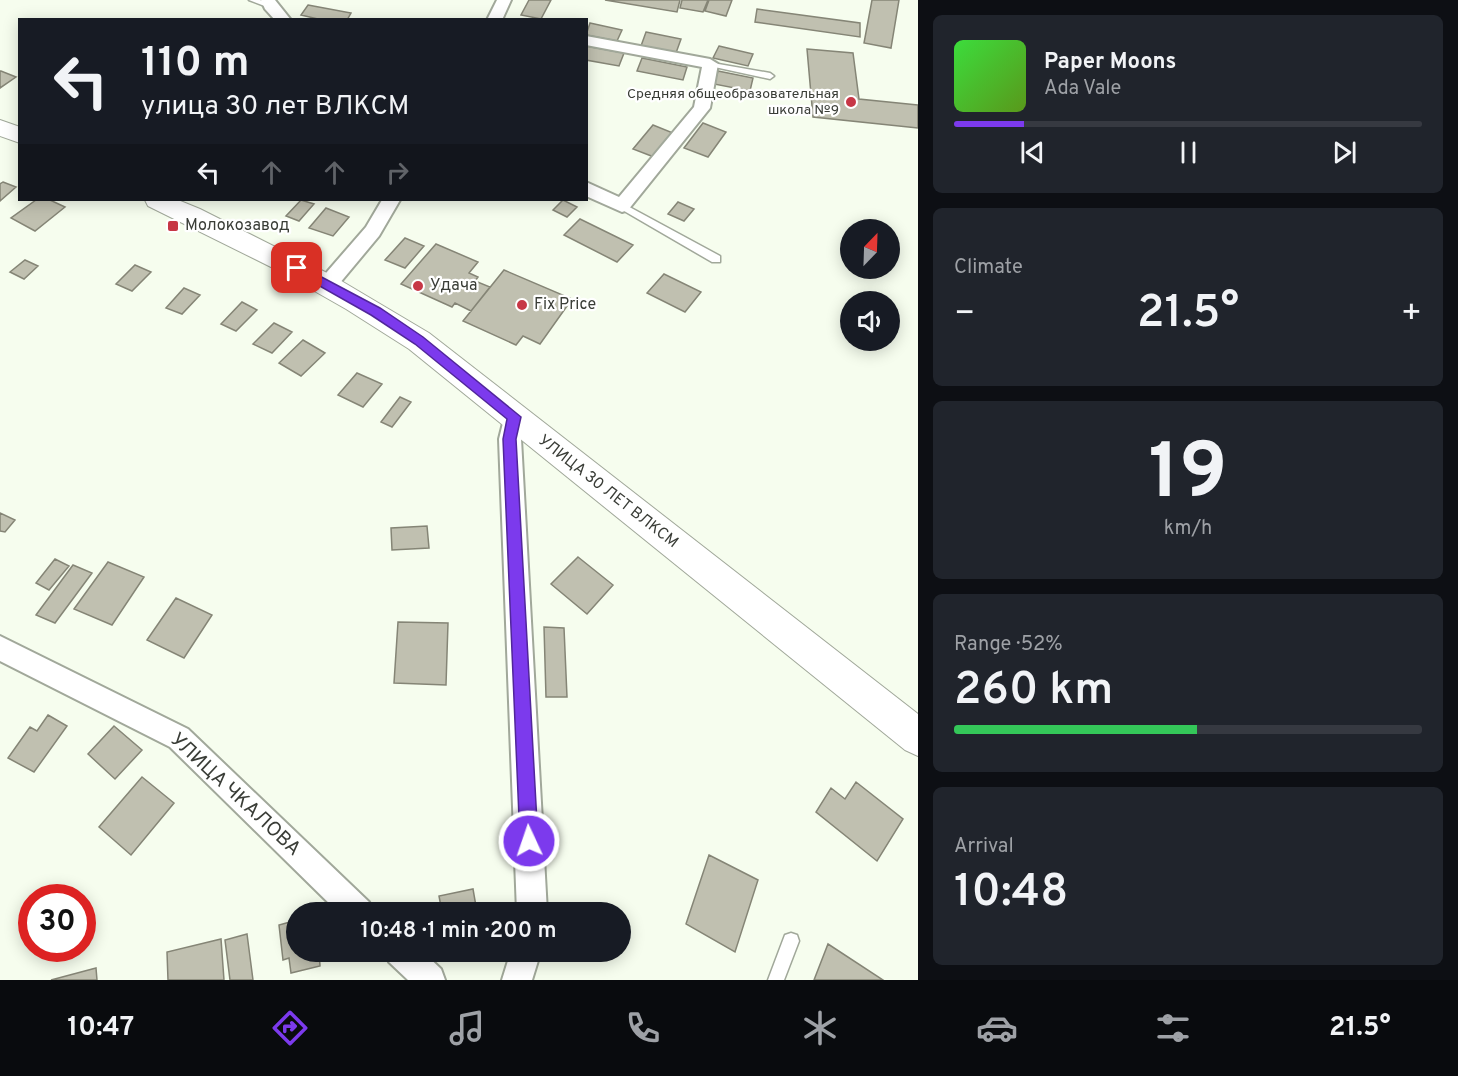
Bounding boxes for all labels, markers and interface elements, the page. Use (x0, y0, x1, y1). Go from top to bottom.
text: 110 m (141, 38, 250, 91)
icon: left (42, 42, 120, 120)
text: Paper Moons (1044, 49, 1176, 76)
text: Ada Vale (1044, 76, 1121, 102)
place label: Средняя общеобразовательная школа №9 (627, 86, 839, 119)
text: улица 30 лет ВЛКСМ (141, 90, 409, 124)
marker: Средняя общеобразовательная школа №9 (844, 95, 858, 109)
icon: previous (1016, 136, 1049, 169)
icon: pause (1172, 136, 1205, 169)
icon: next (1328, 136, 1361, 169)
icon: left (192, 156, 225, 189)
icon: ahead (255, 156, 288, 189)
icon: ahead (318, 156, 351, 189)
icon: right (381, 156, 414, 189)
place label: Молокозавод (185, 216, 290, 236)
marker: Молокозавод (166, 219, 180, 233)
north arrow (840, 219, 900, 279)
map controls (840, 219, 900, 351)
pin (271, 242, 322, 293)
icon: arrive (280, 251, 313, 284)
text: Climate (954, 255, 1023, 281)
place label: Удача (430, 276, 477, 296)
marker: Удача (411, 279, 425, 293)
text: 21.5° (1137, 286, 1239, 343)
button: sound (840, 291, 900, 351)
text: − (954, 294, 975, 336)
text: + (1401, 294, 1422, 336)
place label: Fix Price (534, 295, 596, 315)
marker: Fix Price (515, 298, 529, 312)
text: 19 (1148, 427, 1228, 526)
street label: УЛИЦА 30 ЛЕТ ВЛКСМ (534, 431, 682, 553)
text: km/h (1164, 516, 1212, 542)
text: Range · 52% (954, 632, 1063, 658)
text: 260 km (954, 663, 1113, 720)
street label: УЛИЦА ЧКАЛОВА (164, 728, 306, 862)
position arrow (497, 809, 561, 873)
text: Arrival (954, 834, 1014, 860)
text: 10:48 (954, 865, 1068, 922)
speed limit sign: 30 (18, 884, 96, 962)
text: 10:48 · 1 min · 200 m (361, 918, 556, 945)
icon: directions (269, 1007, 311, 1049)
icon: music (446, 1007, 488, 1049)
icon: phone (622, 1007, 664, 1049)
icon: climate (799, 1007, 841, 1049)
icon: car (976, 1007, 1018, 1049)
icon: filters (1152, 1007, 1194, 1049)
text: 10:47 (67, 1011, 134, 1045)
text: 21.5° (1329, 1011, 1391, 1045)

